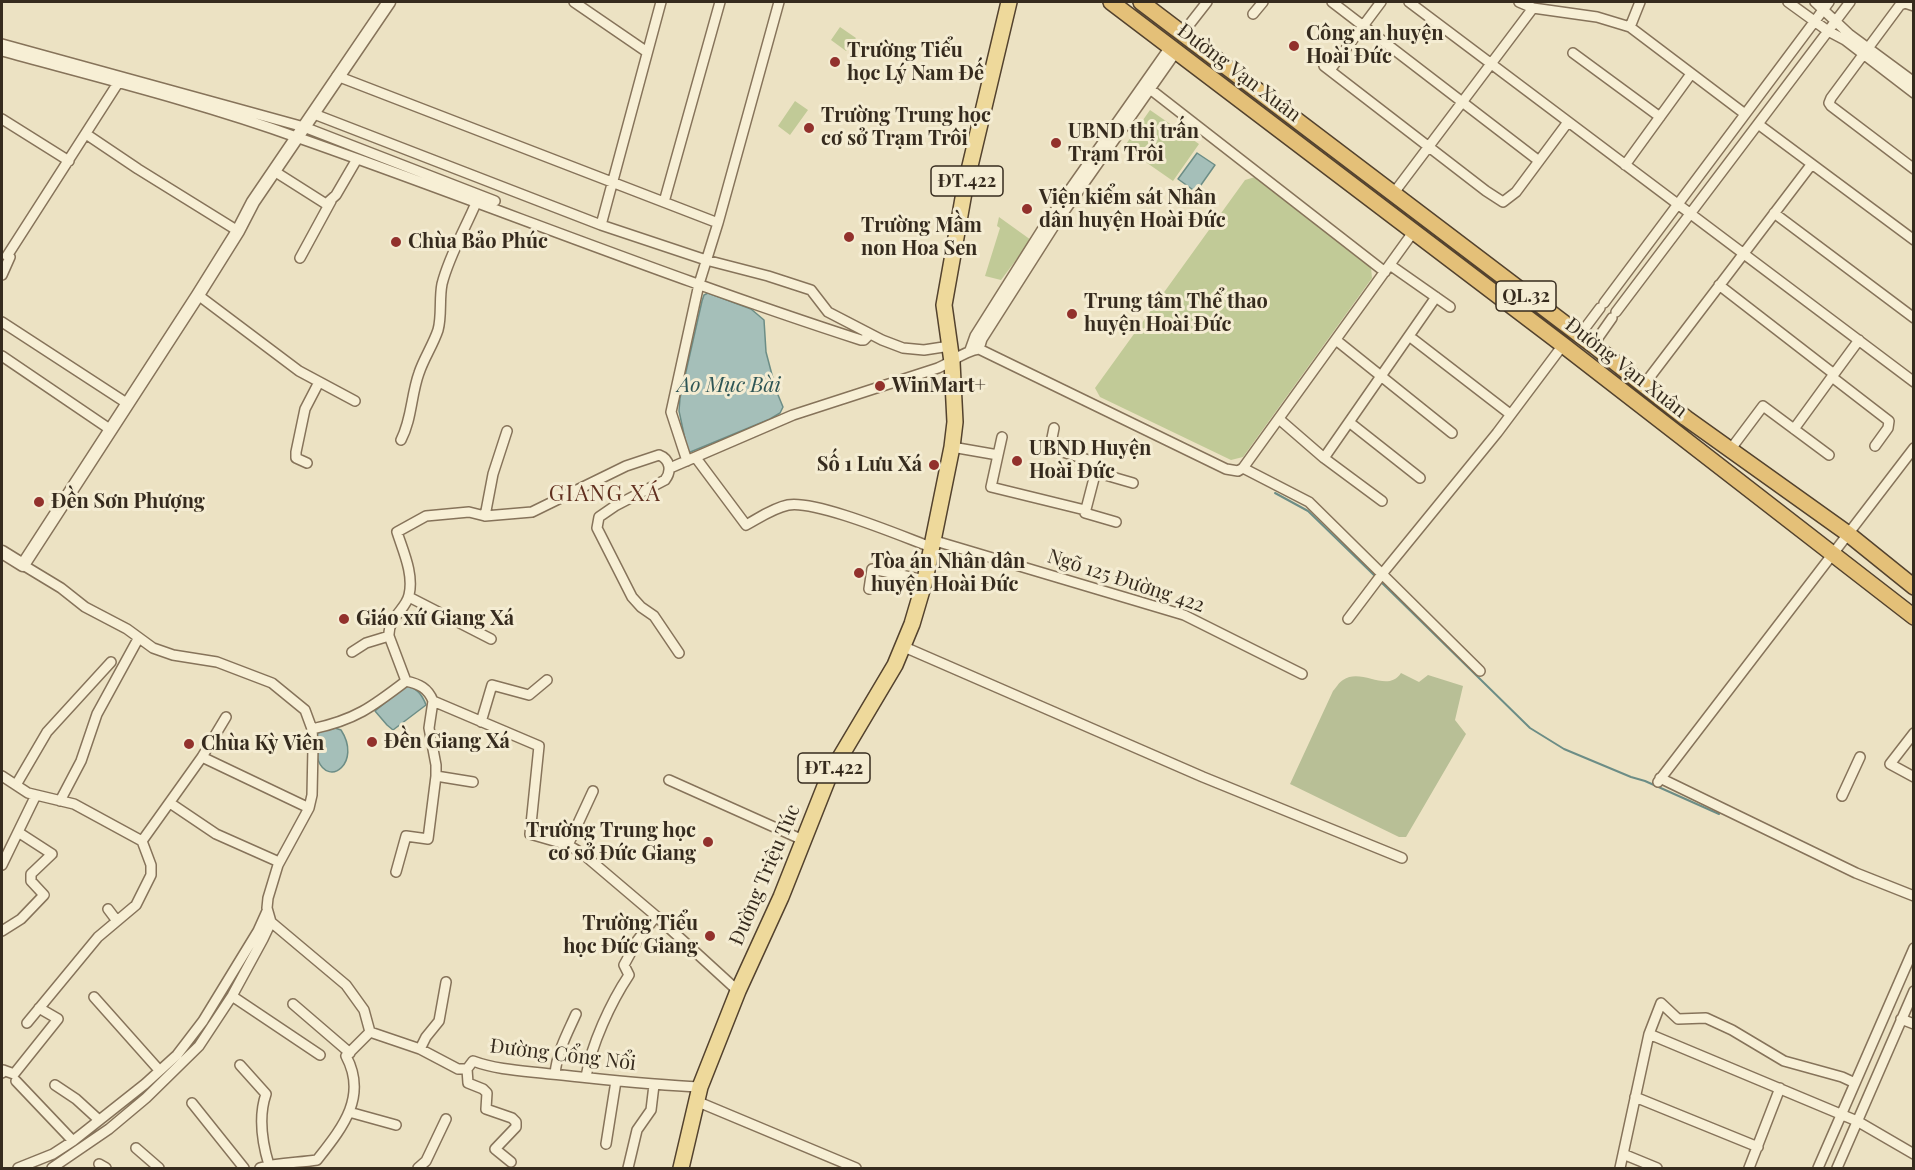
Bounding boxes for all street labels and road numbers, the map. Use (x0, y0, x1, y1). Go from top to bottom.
street label: Đường Vạn Xuân (1173, 19, 1305, 127)
road number: ĐT.422 (931, 166, 1003, 196)
road number: QL.32 (1496, 281, 1556, 311)
street label: Đường Vạn Xuân (1560, 313, 1692, 423)
street label: Ngõ 125 Đường 422 (1044, 544, 1208, 618)
road number: ĐT.422 (798, 753, 870, 783)
street label: Đường Triệu Túc (725, 801, 805, 949)
street label: Đường Cổng Nổi (489, 1034, 637, 1076)

